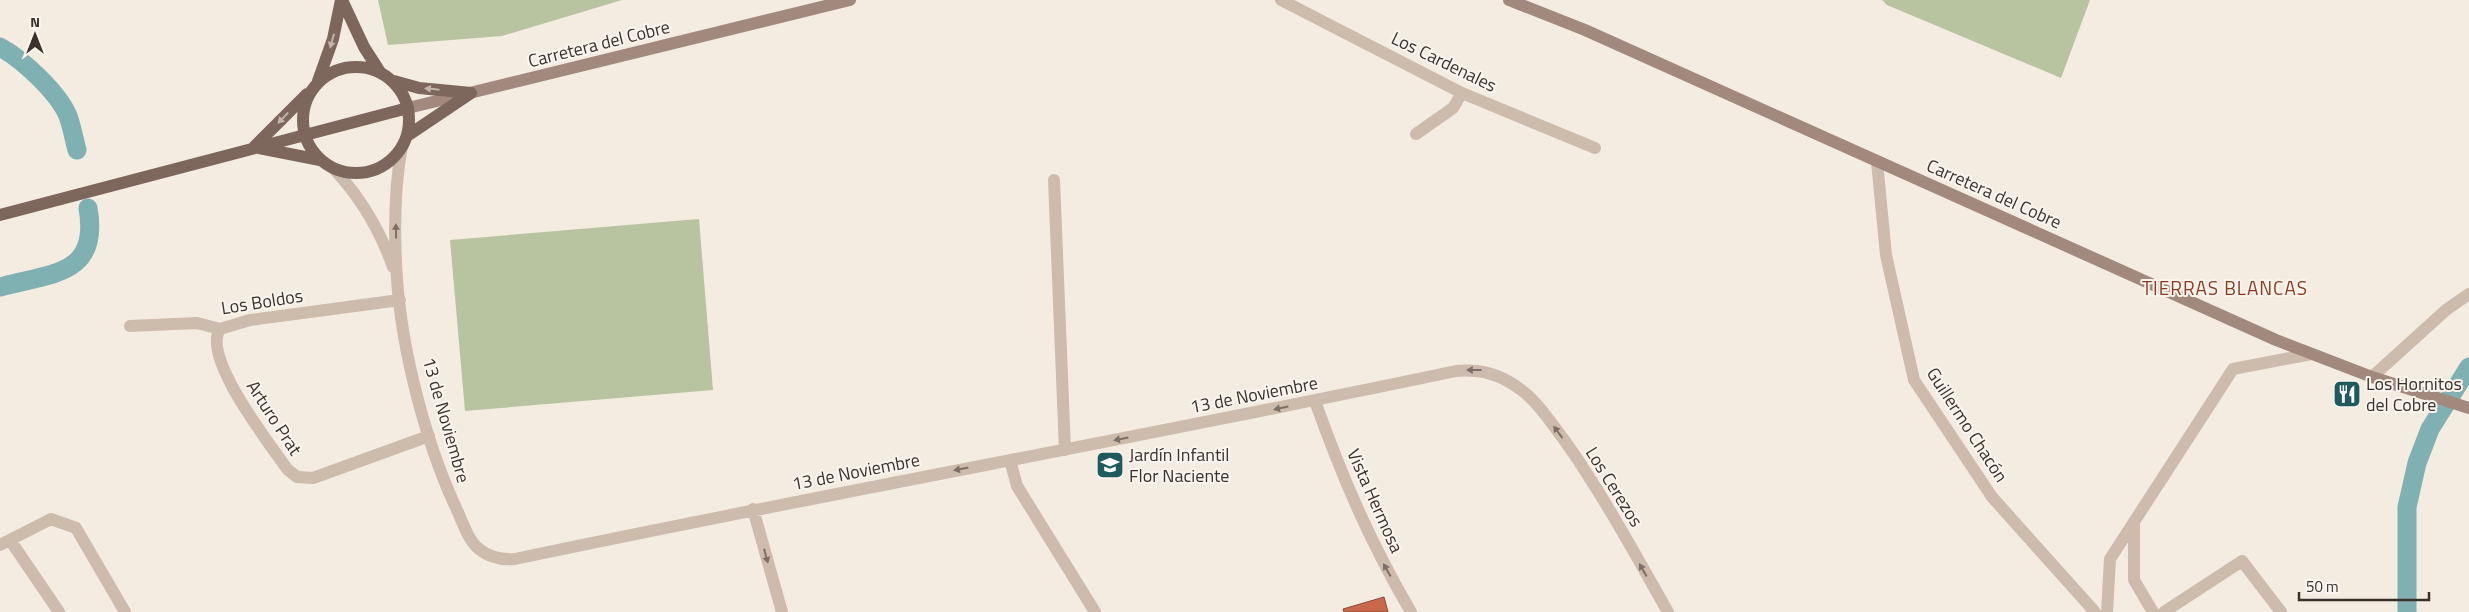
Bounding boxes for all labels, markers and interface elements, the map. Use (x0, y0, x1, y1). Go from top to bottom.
north arrow (10, 10, 60, 60)
text: N (30, 11, 40, 32)
street label: Carretera del Cobre (525, 13, 673, 74)
street label: Los Cardenales (1387, 24, 1501, 99)
one-way arrow (328, 34, 336, 49)
one-way arrow (423, 85, 439, 93)
one-way arrow (277, 112, 289, 124)
street label: Carretera del Cobre (1922, 152, 2066, 235)
one-way arrow (392, 222, 400, 238)
district label: TIERRAS BLANCAS (2142, 273, 2308, 302)
street label: Los Boldos (219, 282, 305, 321)
street label: 13 de Noviembre (416, 354, 477, 486)
street label: Guillermo Chacón (1920, 362, 2015, 487)
one-way arrow (1466, 366, 1482, 374)
street label: 13 de Noviembre (1188, 369, 1320, 420)
place label: Los Hornitos del Cobre (2366, 370, 2462, 418)
street label: Arturo Prat (240, 375, 309, 461)
restaurant icon: Los Hornitos del Cobre (2332, 379, 2362, 409)
one-way arrow (1273, 404, 1288, 412)
one-way arrow (1553, 425, 1563, 439)
one-way arrow (1114, 435, 1129, 443)
place label: Jardín Infantil Flor Naciente (1129, 441, 1229, 489)
street label: Los Cerezos (1579, 441, 1650, 532)
street label: Vista Hermosa (1340, 444, 1410, 557)
street label: 13 de Noviembre (790, 446, 922, 497)
school or university icon: Jardín Infantil Flor Naciente (1095, 450, 1125, 480)
one-way arrow (953, 466, 969, 474)
one-way arrow (762, 548, 770, 564)
one-way arrow (1383, 562, 1391, 577)
one-way arrow (1639, 563, 1648, 576)
scale bar (2299, 570, 2429, 602)
text: 50 m (2306, 575, 2339, 598)

